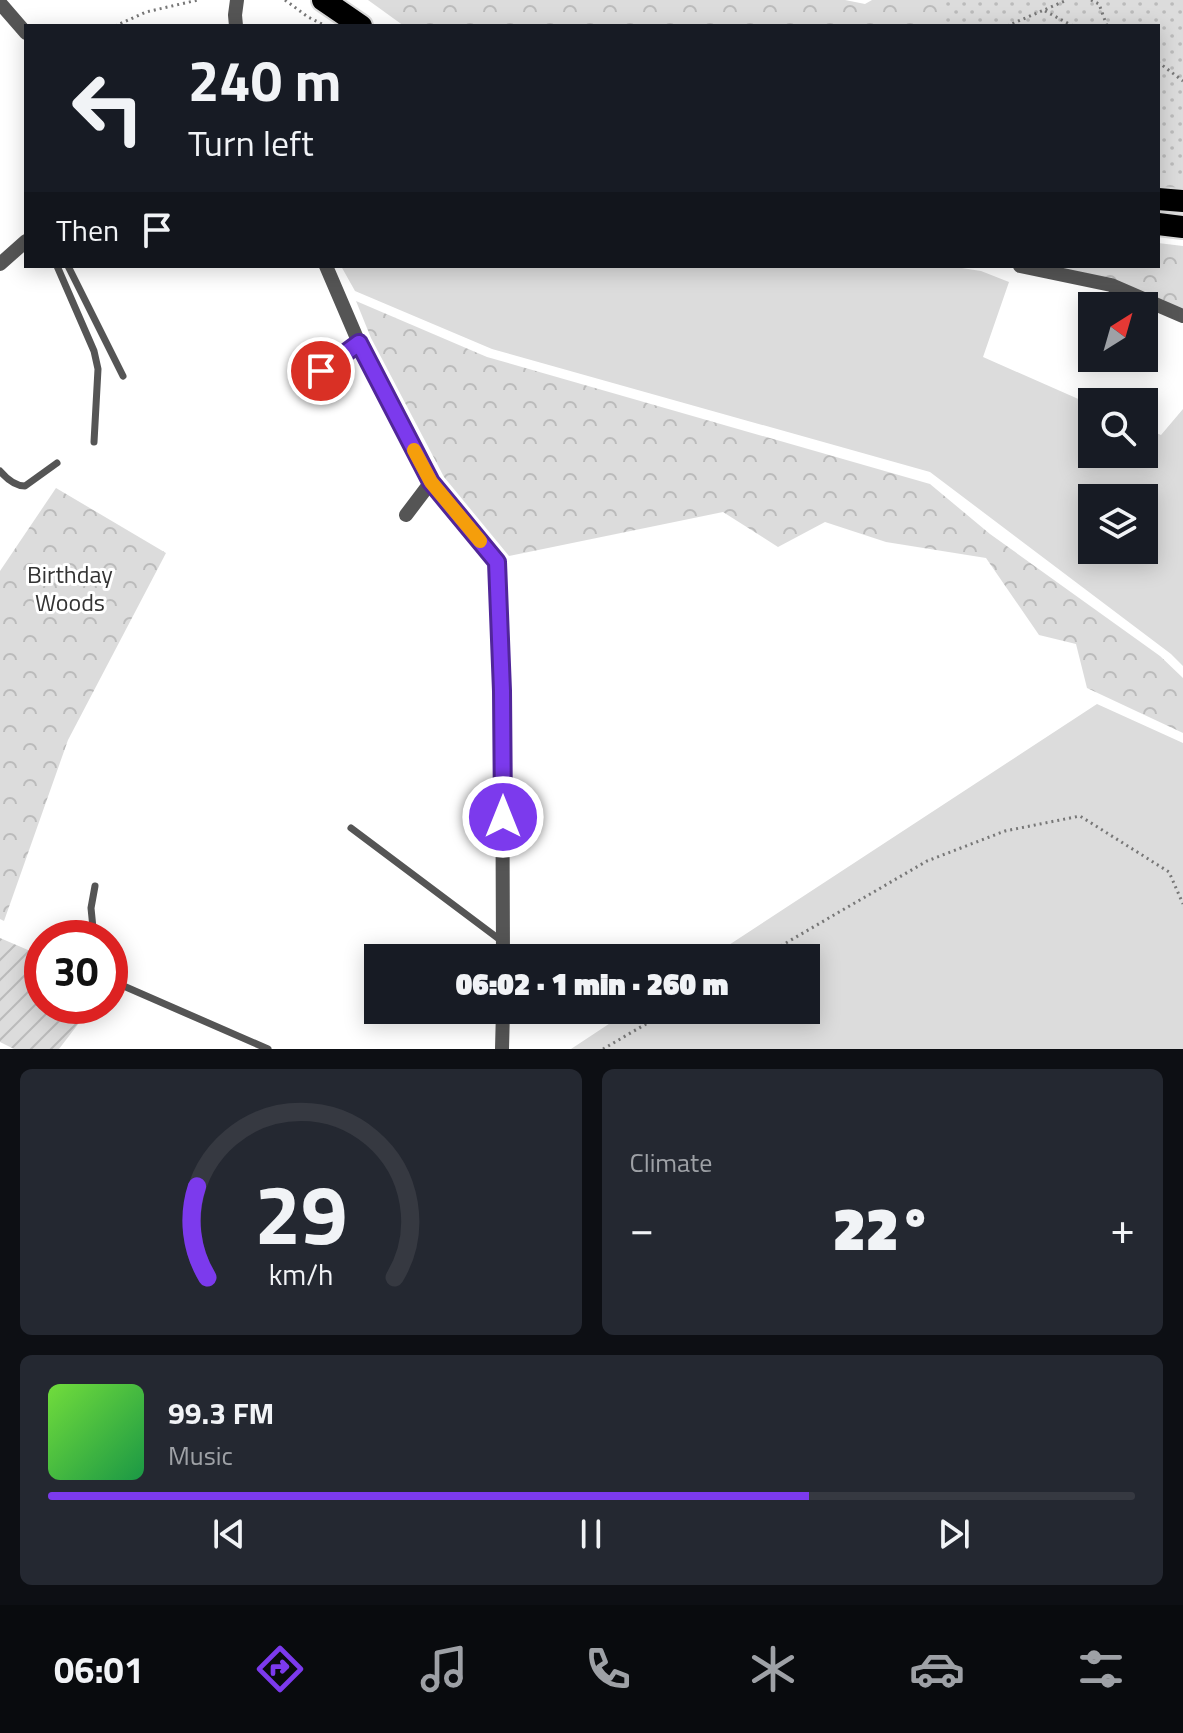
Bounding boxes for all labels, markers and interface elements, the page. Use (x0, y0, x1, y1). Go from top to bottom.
text: 240 m (188, 38, 341, 123)
icon: left (56, 56, 160, 160)
text: Turn left (188, 115, 314, 170)
text: Then (56, 207, 119, 253)
icon: arrive (135, 208, 179, 252)
north arrow (1078, 292, 1158, 372)
map controls (1078, 292, 1158, 564)
pin (287, 337, 355, 405)
icon: arrive (299, 349, 343, 393)
button: search (1078, 388, 1158, 468)
button: layers (1078, 484, 1158, 564)
park label: Birthday Woods (27, 556, 113, 620)
position arrow (461, 775, 545, 859)
speed limit sign: 30 (24, 920, 128, 1024)
text: 06:02 · 1 min · 260 m (456, 961, 728, 1007)
text: Climate (630, 1143, 712, 1182)
text: 29 (254, 1150, 347, 1276)
text: 22° (833, 1182, 932, 1273)
text: − (630, 1194, 654, 1261)
text: + (1110, 1194, 1135, 1261)
text: km/h (268, 1253, 333, 1296)
text: 99.3 FM (168, 1390, 274, 1436)
text: Music (168, 1436, 233, 1475)
icon: previous (207, 1512, 251, 1556)
icon: pause (569, 1512, 613, 1556)
icon: next (932, 1512, 976, 1556)
icon: directions (252, 1641, 308, 1697)
icon: music (416, 1641, 472, 1697)
icon: phone (580, 1641, 636, 1697)
icon: climate (745, 1641, 801, 1697)
icon: car (909, 1641, 965, 1697)
icon: filters (1073, 1641, 1129, 1697)
text: 06:01 (54, 1642, 144, 1697)

